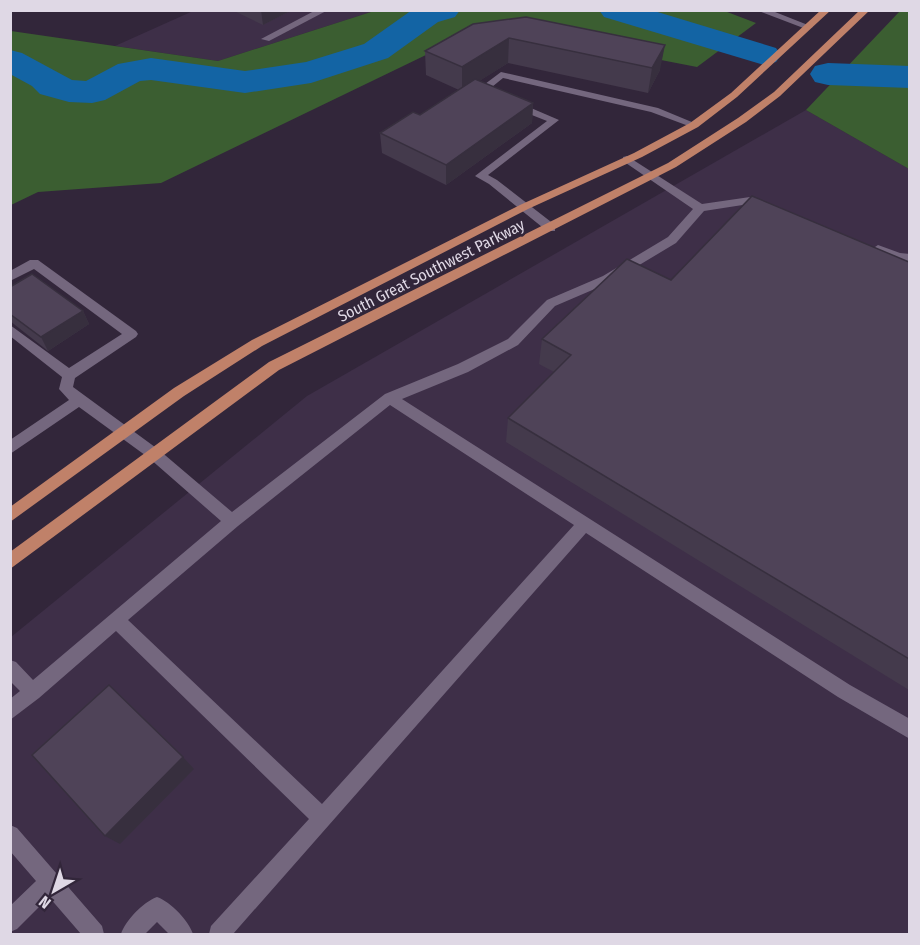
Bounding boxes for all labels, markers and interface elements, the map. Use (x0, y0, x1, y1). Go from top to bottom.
street label: South Great Southwest Parkway (335, 215, 529, 326)
north arrow (24, 861, 84, 921)
text: N (35, 892, 55, 913)

